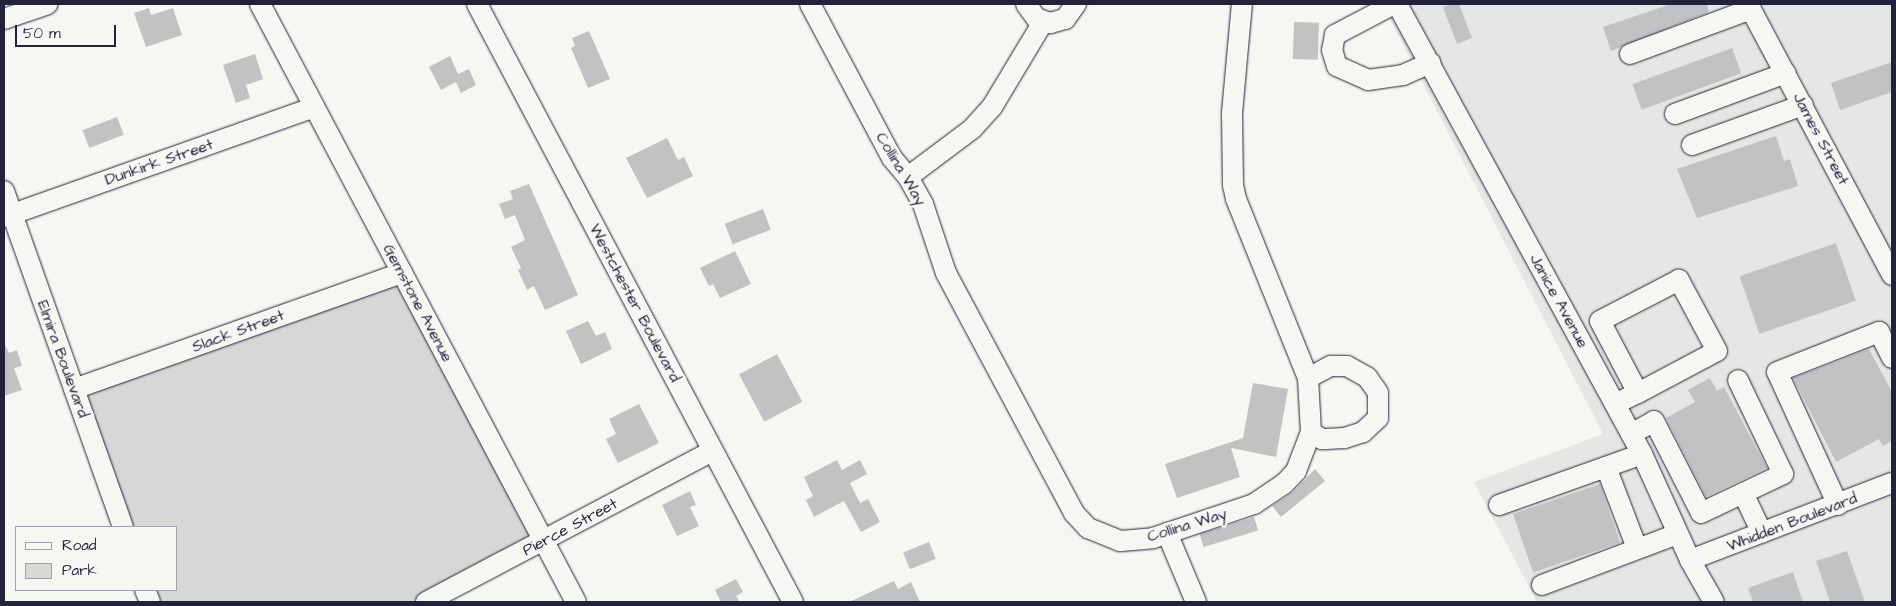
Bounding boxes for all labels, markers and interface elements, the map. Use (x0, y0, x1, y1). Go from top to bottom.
scale bar (18, 15, 119, 47)
text: 50 m (23, 23, 61, 44)
street label: James Street (1789, 90, 1853, 188)
street label: Collina Way (872, 129, 930, 209)
street label: Dunkirk Street (102, 135, 216, 189)
street label: Westchester Boulevard (585, 221, 685, 385)
street label: Gemstone Avenue (379, 241, 457, 365)
street label: Janice Avenue (1525, 251, 1593, 351)
street label: Elmira Boulevard (33, 298, 93, 420)
street label: Slack Street (189, 305, 287, 357)
street label: Whidden Boulevard (1724, 488, 1860, 556)
street label: Pierce Street (519, 494, 621, 560)
street label: Collina Way (1145, 504, 1229, 546)
legend (15, 526, 178, 591)
text: Road (62, 535, 96, 556)
text: Park (62, 560, 97, 581)

